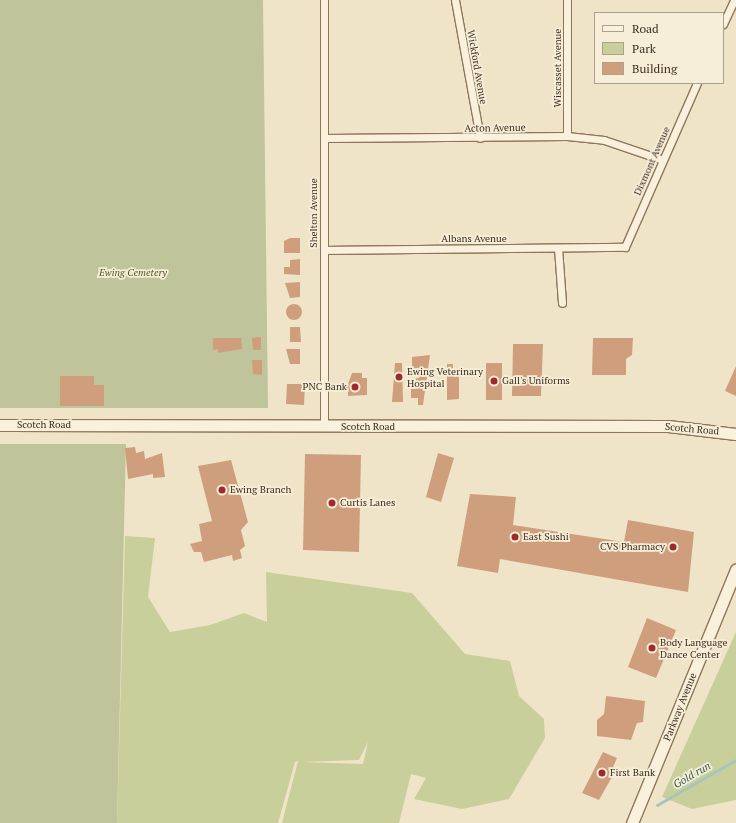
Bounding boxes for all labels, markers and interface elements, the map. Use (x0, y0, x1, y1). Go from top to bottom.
legend (594, 12, 724, 84)
text: Road (632, 21, 659, 36)
street label: Wickford Avenue (465, 29, 489, 105)
street label: Wiscasset Avenue (552, 29, 564, 107)
text: Park (632, 41, 656, 56)
text: Building (632, 61, 677, 76)
street label: Acton Avenue (464, 121, 526, 135)
street label: Dixmont Avenue (631, 125, 673, 197)
street label: Shelton Avenue (308, 178, 320, 248)
street label: Albans Avenue (441, 233, 507, 245)
park label: Ewing Cemetery (99, 267, 167, 279)
place label: Ewing Veterinary Hospital (407, 365, 483, 388)
marker: Ewing Veterinary Hospital (394, 372, 404, 382)
place label: Gall's Uniforms (502, 375, 570, 387)
marker: Gall's Uniforms (489, 376, 499, 386)
place label: PNC Bank (303, 381, 347, 393)
marker: PNC Bank (350, 382, 360, 392)
street label: Scotch Road (17, 419, 71, 431)
street label: Scotch Road (341, 421, 395, 433)
street label: Scotch Road (664, 421, 720, 437)
place label: Ewing Branch (230, 484, 291, 496)
marker: Ewing Branch (217, 485, 227, 495)
place label: Curtis Lanes (340, 497, 395, 509)
marker: Curtis Lanes (327, 498, 337, 508)
place label: East Sushi (523, 531, 569, 543)
marker: East Sushi (510, 532, 520, 542)
place label: CVS Pharmacy (600, 541, 665, 553)
marker: CVS Pharmacy (668, 542, 678, 552)
place label: Body Language Dance Center (660, 636, 728, 660)
marker: Body Language Dance Center (647, 643, 657, 653)
street label: Parkway Avenue (661, 671, 699, 743)
water label: Gold run (671, 759, 713, 791)
place label: First Bank (610, 767, 655, 779)
marker: First Bank (597, 768, 607, 778)

